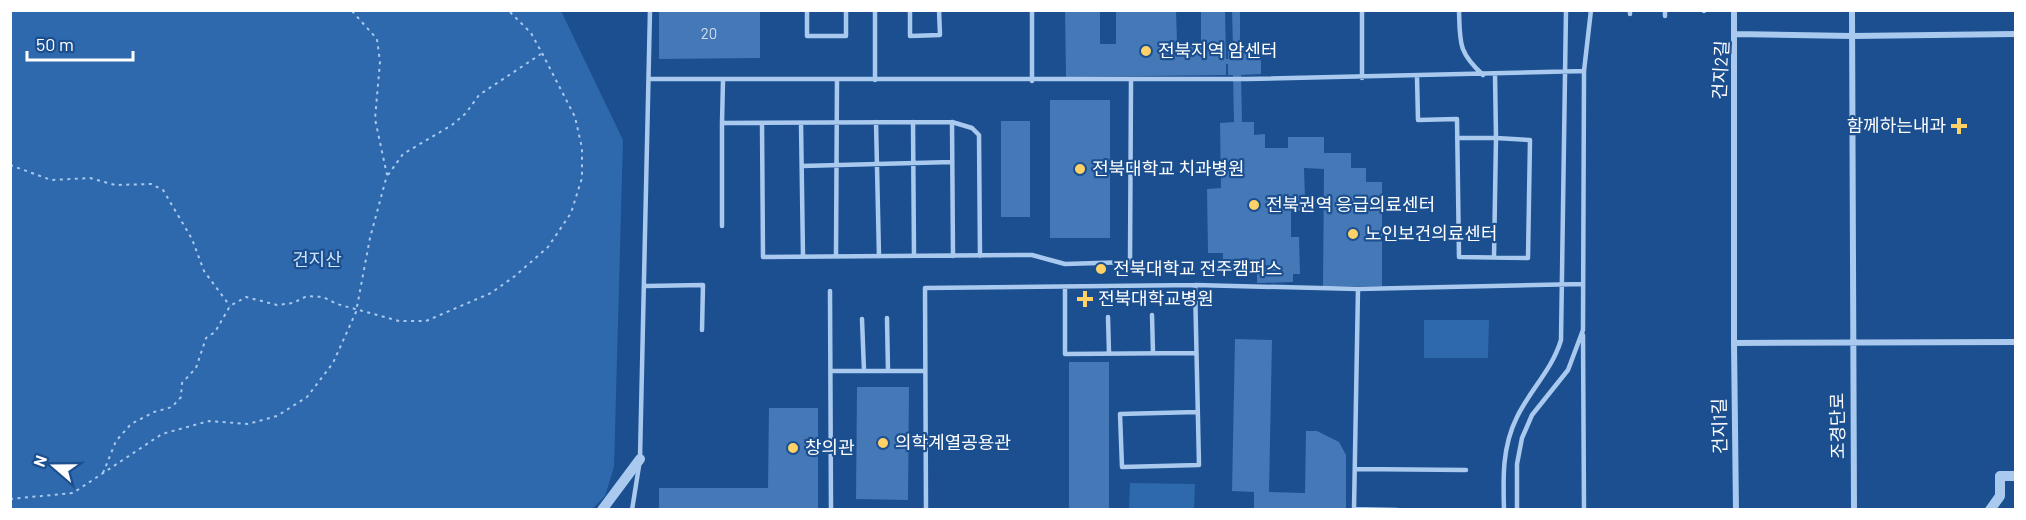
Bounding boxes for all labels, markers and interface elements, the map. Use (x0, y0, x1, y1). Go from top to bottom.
scale bar (27, 24, 134, 62)
house number: 20 (701, 24, 717, 42)
text: 50 m (36, 33, 74, 55)
place label: 전북지역 암센터 (1158, 39, 1278, 61)
street label: 건지2길 (1707, 40, 1733, 100)
marker: 전북지역 암센터 (1139, 44, 1153, 58)
place label: 함께하는내과 (1847, 114, 1946, 136)
marker: 함께하는내과 (1950, 117, 1968, 135)
place label: 전북대학교 치과병원 (1092, 157, 1245, 179)
marker: 전북대학교 치과병원 (1073, 162, 1087, 176)
place label: 전북권역 응급의료센터 (1266, 193, 1435, 215)
marker: 전북권역 응급의료센터 (1247, 198, 1261, 212)
place label: 노인보건의료센터 (1365, 222, 1497, 244)
marker: 노인보건의료센터 (1346, 227, 1360, 241)
park label: 건지산 (292, 248, 342, 270)
place label: 전북대학교 전주캠퍼스 (1113, 257, 1282, 279)
marker: 전북대학교 전주캠퍼스 (1094, 262, 1108, 276)
place label: 전북대학교병원 (1098, 287, 1214, 309)
marker: 전북대학교병원 (1076, 290, 1094, 308)
street label: 조경단로 (1825, 393, 1849, 459)
street label: 건지1길 (1708, 398, 1730, 454)
place label: 의학계열공용관 (895, 431, 1011, 453)
north arrow (24, 436, 84, 496)
place label: 창의관 (805, 436, 855, 458)
marker: 의학계열공용관 (876, 436, 890, 450)
marker: 창의관 (786, 441, 800, 455)
text: N (29, 452, 50, 469)

